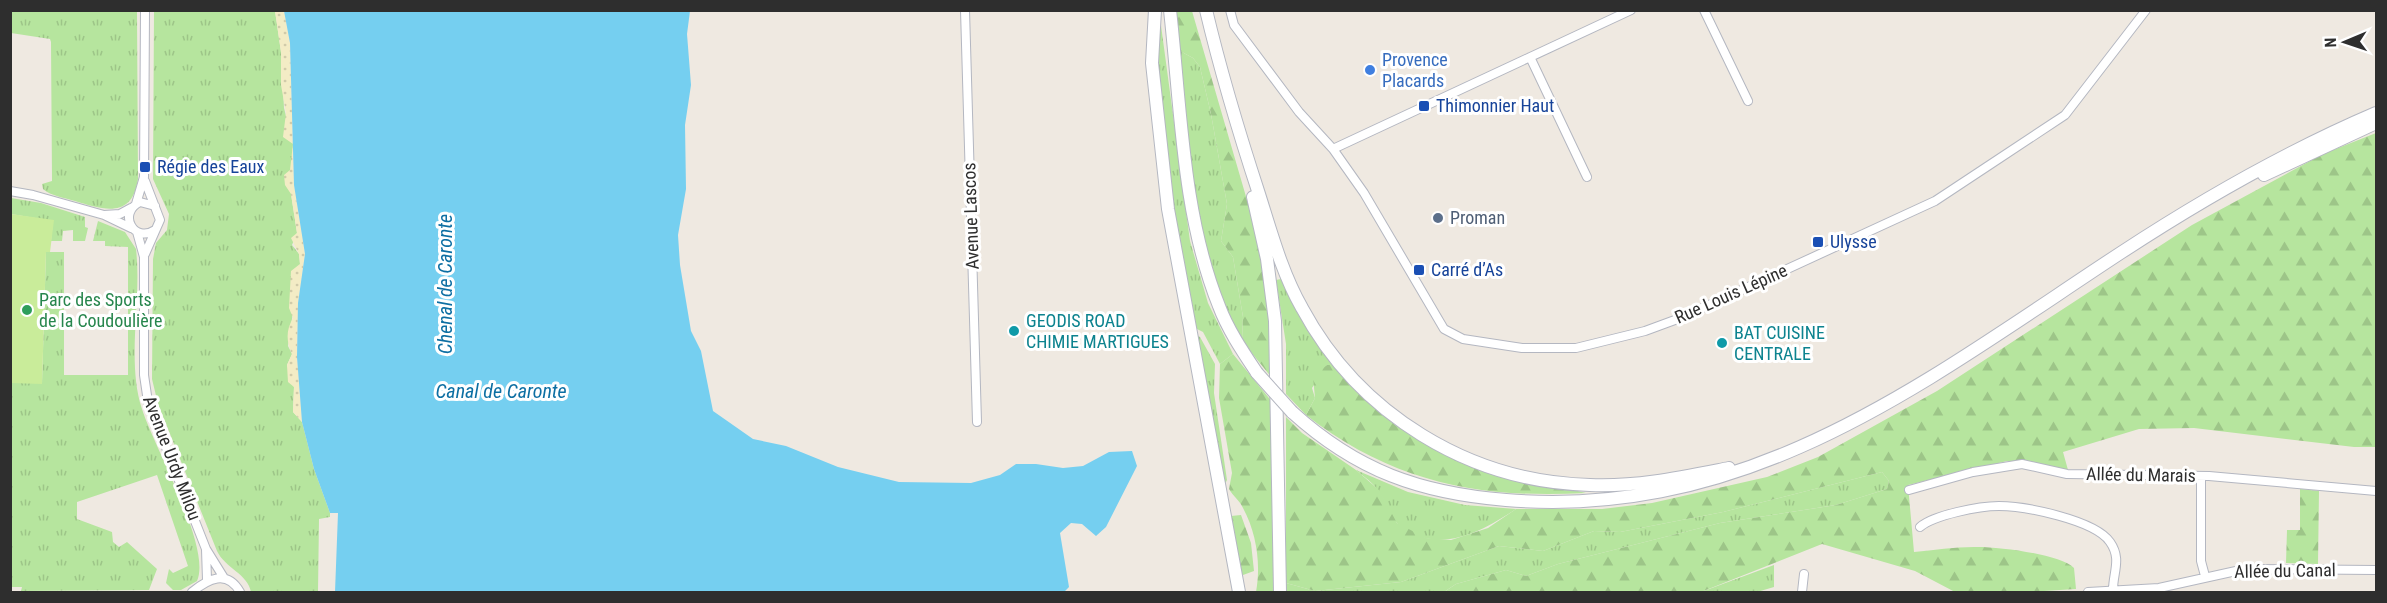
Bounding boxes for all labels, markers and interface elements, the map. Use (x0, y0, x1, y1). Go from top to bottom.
north arrow (2315, 12, 2375, 72)
text: N (2321, 37, 2340, 48)
place label: Provence Placards (1382, 49, 1448, 91)
marker: Provence Placards (1363, 63, 1377, 77)
place label: Thimonnier Haut (1436, 95, 1554, 116)
marker: Thimonnier Haut (1417, 99, 1431, 113)
place label: Régie des Eaux (157, 156, 265, 177)
marker: Régie des Eaux (138, 160, 152, 174)
street label: Avenue Lascos (958, 162, 983, 270)
place label: Proman (1450, 207, 1505, 228)
marker: Proman (1431, 211, 1445, 225)
water label: Chenal de Caronte (433, 214, 457, 354)
place label: Ulysse (1830, 231, 1877, 252)
marker: Ulysse (1811, 235, 1825, 249)
place label: Carré d’As (1431, 259, 1503, 280)
street label: Rue Louis Lépine (1671, 259, 1790, 328)
marker: Carré d’As (1412, 263, 1426, 277)
place label: Parc des Sports de la Coudoulière (39, 289, 162, 331)
marker: Parc des Sports de la Coudoulière (20, 303, 34, 317)
place label: GEODIS ROAD CHIMIE MARTIGUES (1026, 310, 1169, 352)
place label: BAT CUISINE CENTRALE (1734, 322, 1825, 364)
marker: GEODIS ROAD CHIMIE MARTIGUES (1007, 324, 1021, 338)
marker: BAT CUISINE CENTRALE (1715, 336, 1729, 350)
water label: Canal de Caronte (435, 379, 567, 403)
street label: Avenue Urdy Milou (139, 393, 206, 523)
street label: Allée du Marais (2086, 463, 2196, 486)
street label: Allée du Canal (2234, 559, 2336, 582)

